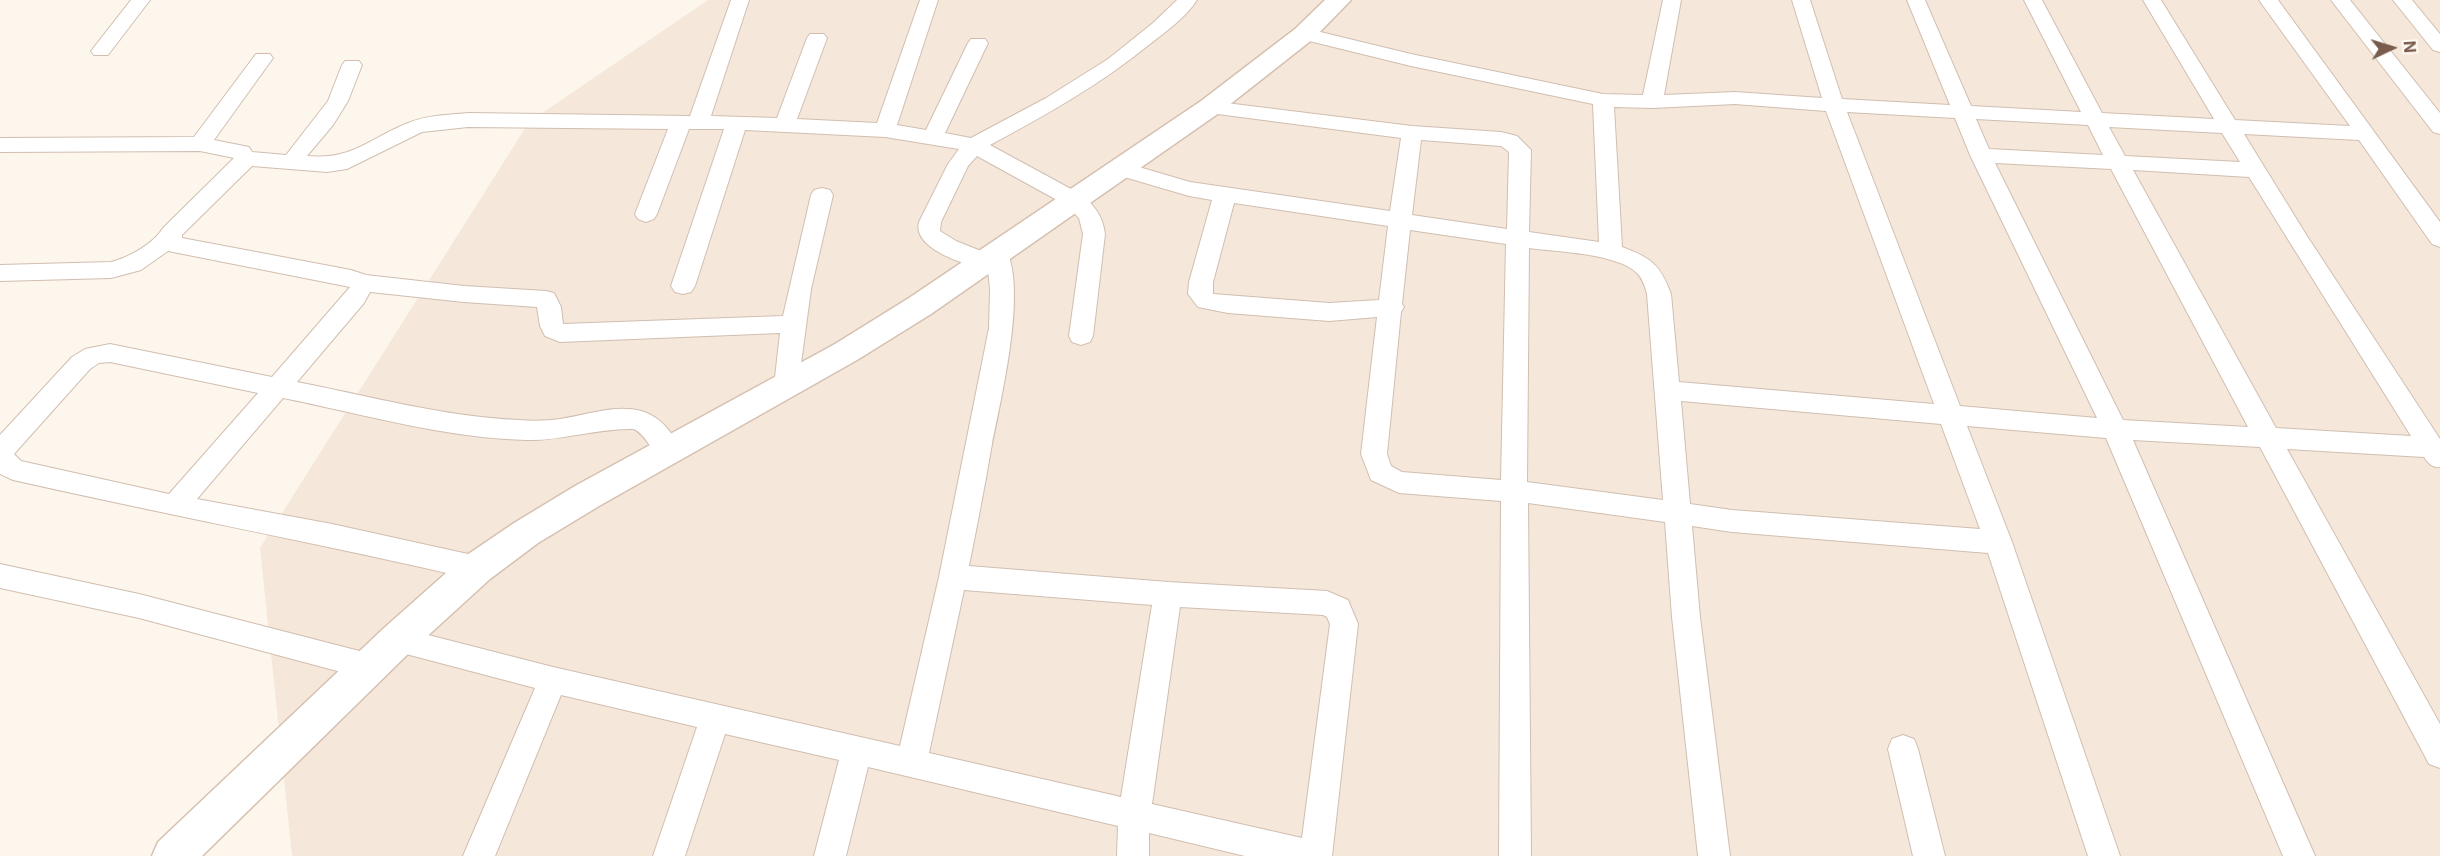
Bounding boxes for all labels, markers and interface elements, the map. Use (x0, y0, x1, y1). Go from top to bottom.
north arrow (2362, 18, 2422, 78)
text: N (2400, 40, 2420, 54)

